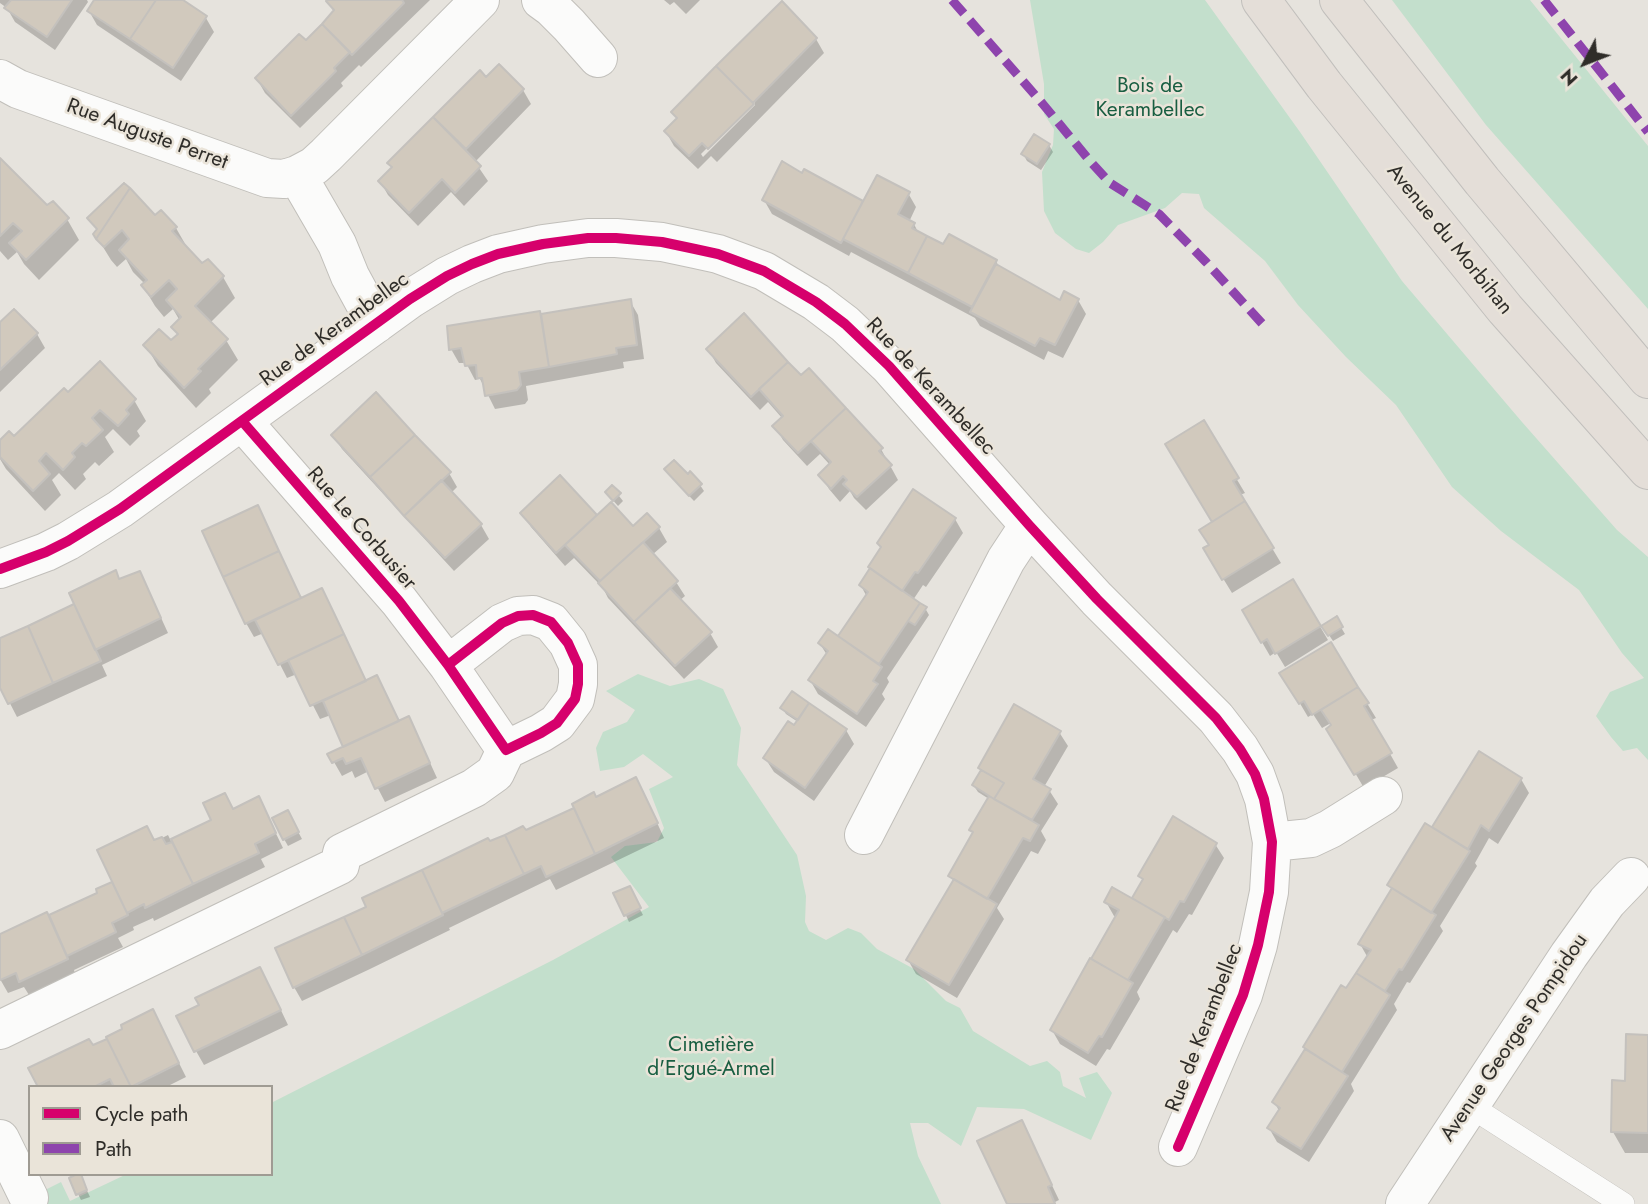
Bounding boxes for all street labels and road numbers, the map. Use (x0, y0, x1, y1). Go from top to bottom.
street label: Rue Auguste Perret (63, 94, 231, 176)
street label: Avenue du Morbihan (1381, 160, 1517, 320)
street label: Rue de Kerambellec (256, 267, 414, 393)
street label: Rue de Kerambellec (860, 313, 1000, 461)
street label: Rue Le Corbusier (301, 462, 421, 596)
street label: Avenue Georges Pompidou (1436, 929, 1594, 1147)
street label: Rue de Kerambellec (1161, 940, 1249, 1116)

